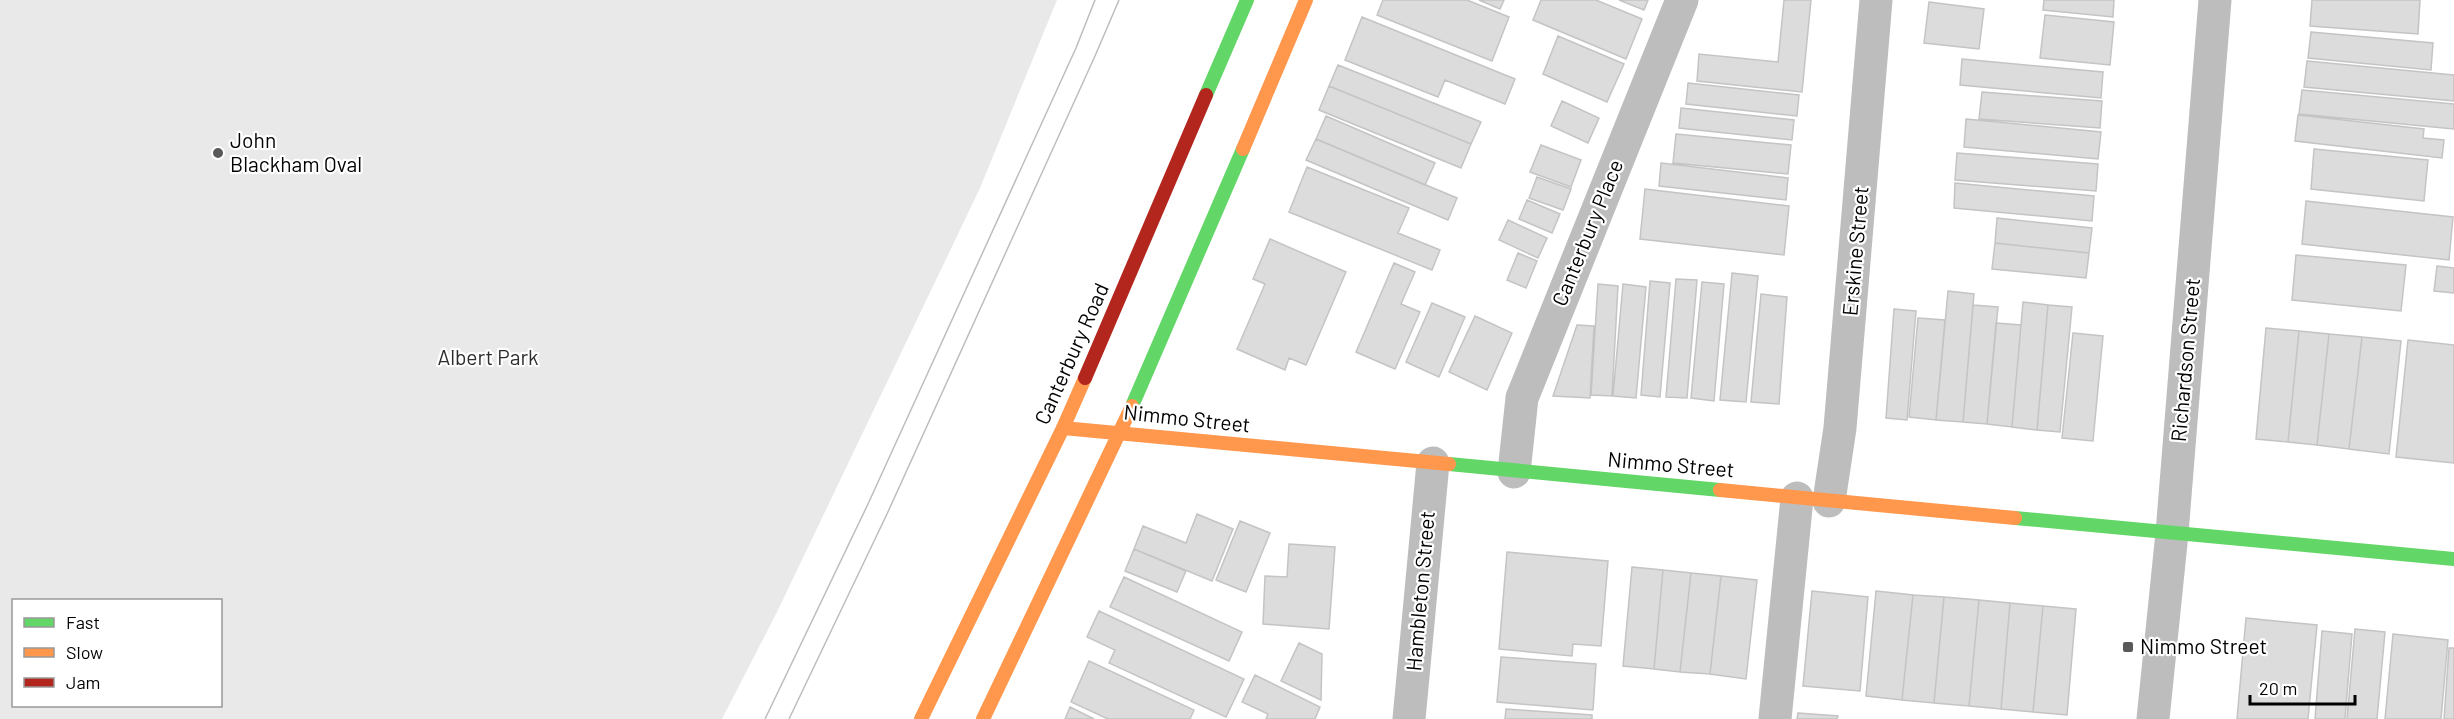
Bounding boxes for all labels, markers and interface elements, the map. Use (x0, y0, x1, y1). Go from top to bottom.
place label: John Blackham Oval (230, 127, 362, 176)
marker: John Blackham Oval (211, 146, 225, 160)
street label: Canterbury Place (1546, 156, 1627, 309)
street label: Erskine Street (1836, 185, 1873, 317)
street label: Richardson Street (2165, 277, 2204, 443)
street label: Canterbury Road (1028, 279, 1113, 428)
park label: Albert Park (437, 344, 539, 369)
street label: Nimmo Street (1123, 398, 1252, 437)
street label: Nimmo Street (1607, 446, 1736, 481)
street label: Hambleton Street (1400, 510, 1439, 672)
legend (12, 599, 222, 707)
text: Fast (66, 611, 100, 633)
place label: Nimmo Street (2140, 633, 2267, 658)
marker: Nimmo Street (2121, 640, 2135, 654)
text: Slow (66, 641, 103, 663)
scale bar (2250, 668, 2355, 706)
text: Jam (66, 671, 100, 693)
text: 20 m (2259, 677, 2297, 699)

